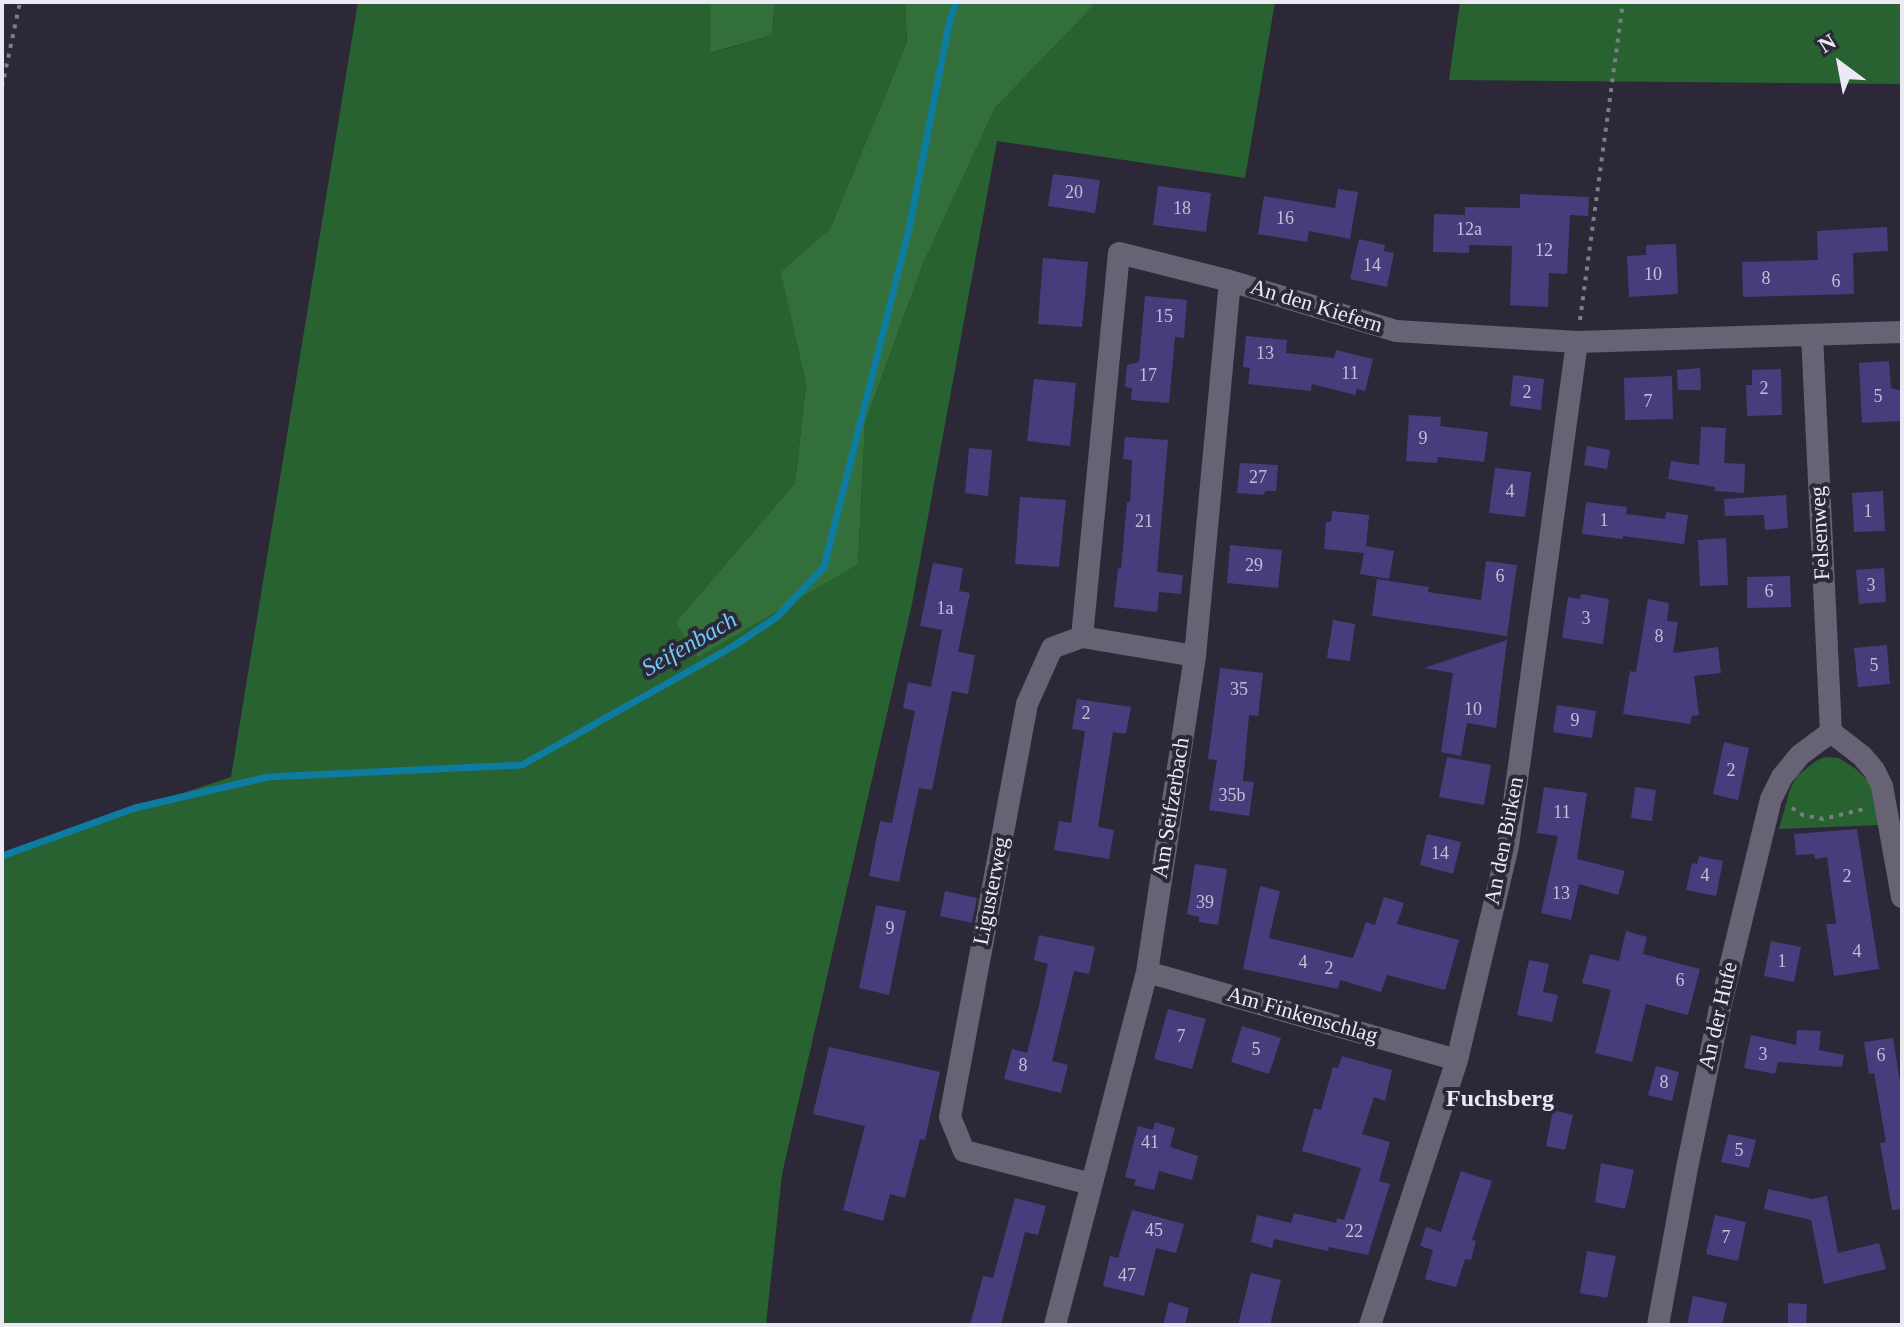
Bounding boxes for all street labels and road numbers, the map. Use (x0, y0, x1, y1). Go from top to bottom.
street label: An den Kiefern (1247, 274, 1385, 340)
street label: Felsenweg (1805, 485, 1837, 581)
street label: Am Seifzerbach (1148, 736, 1196, 880)
street label: An den Birken (1480, 775, 1530, 907)
street label: Ligusterweg (969, 835, 1015, 947)
street label: An der Hufe (1694, 959, 1744, 1073)
street label: Am Finkenschlag (1223, 982, 1381, 1050)

